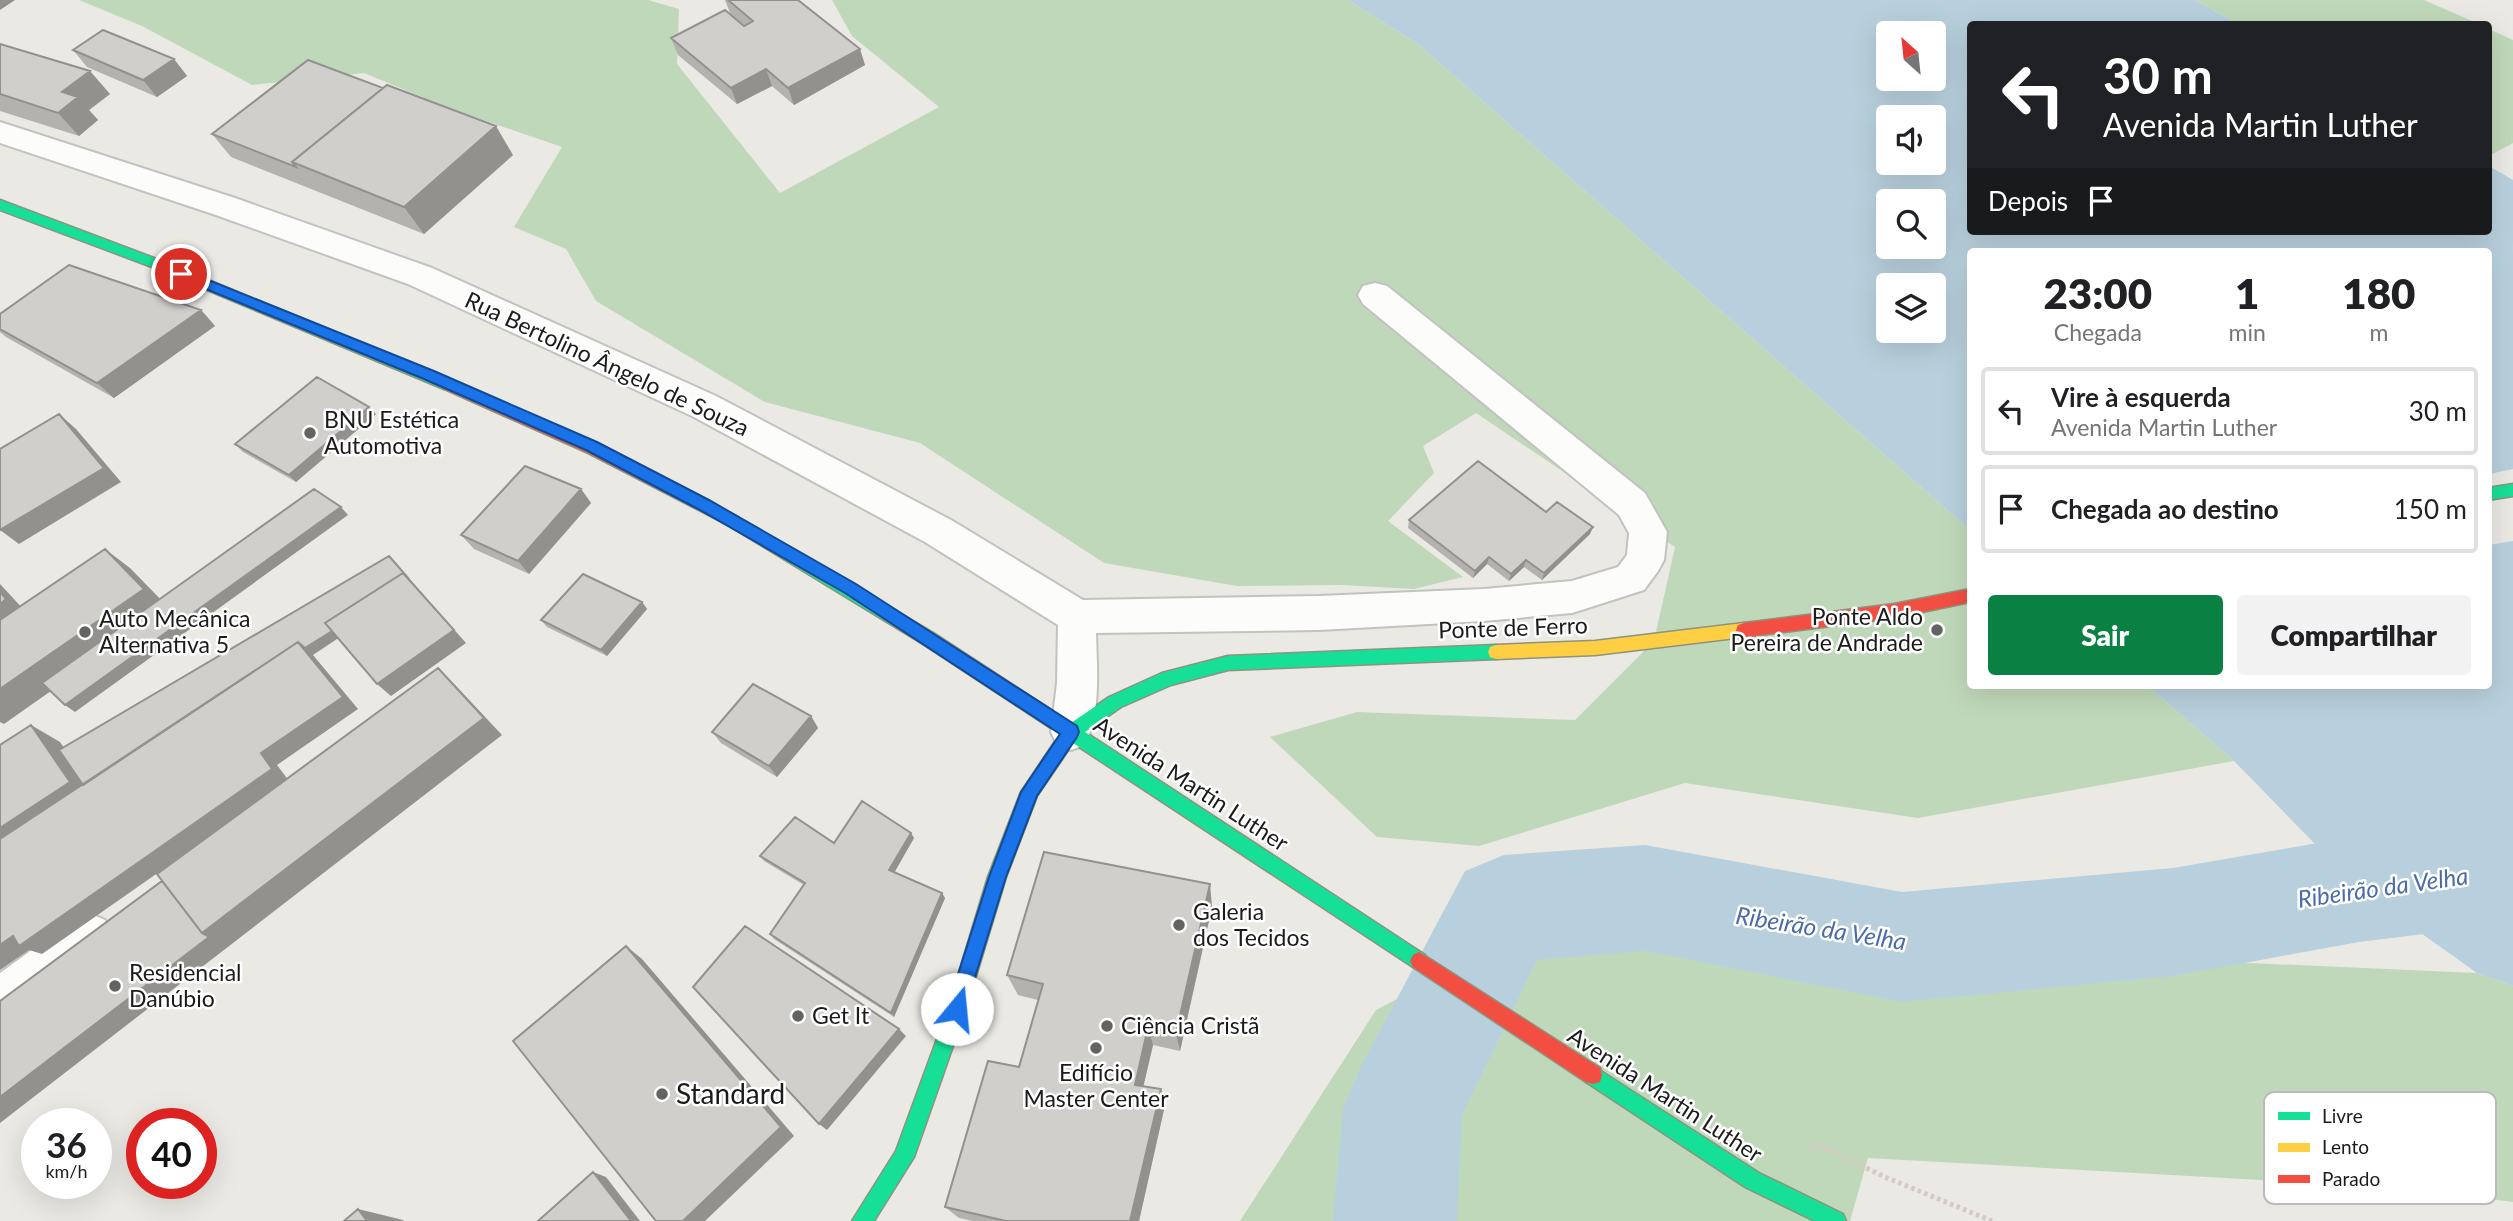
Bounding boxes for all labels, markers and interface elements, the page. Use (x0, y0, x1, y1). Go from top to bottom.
north arrow (1876, 21, 1946, 91)
map controls (1876, 21, 1946, 343)
text: 30 m (2103, 46, 2213, 104)
icon: left (1988, 49, 2079, 140)
button: sound (1876, 105, 1946, 175)
text: Avenida Martin Luther (2103, 105, 2418, 144)
icon: arrive (2082, 182, 2120, 220)
text: Depois (1988, 185, 2068, 217)
button: search (1876, 189, 1946, 259)
pin (151, 244, 211, 304)
icon: arrive (162, 255, 200, 293)
text: 23:00 (2044, 268, 2152, 318)
text: 1 (2235, 268, 2259, 318)
text: 180 (2342, 268, 2415, 318)
button: layers (1876, 273, 1946, 343)
street label: Rua Bertolino Ângelo de Souza (461, 285, 754, 441)
text: Chegada (2054, 318, 2142, 346)
text: min (2229, 318, 2266, 346)
text: m (2369, 318, 2388, 346)
text: Vire à esquerda (2051, 381, 2231, 413)
icon: left (1992, 392, 2030, 430)
text: 30 m (2409, 395, 2467, 427)
place label: BNU Estética Automotiva (324, 405, 459, 459)
text: Avenida Martin Luther (2051, 413, 2277, 441)
marker: BNU Estética Automotiva (302, 425, 318, 441)
icon: arrive (1992, 490, 2030, 528)
text: Chegada ao destino (2051, 493, 2279, 525)
text: 150 m (2394, 493, 2467, 525)
button: Sair (1988, 595, 2223, 675)
button: Compartilhar (2237, 595, 2471, 675)
place label: Ponte Aldo Pereira de Andrade (1731, 602, 1923, 656)
place label: Auto Mecânica Alternativa 5 (99, 604, 251, 658)
street label: Ponte de Ferro (1438, 610, 1588, 644)
marker: Ponte Aldo Pereira de Andrade (1929, 622, 1945, 638)
marker: Auto Mecânica Alternativa 5 (77, 624, 93, 640)
street label: Avenida Martin Luther (1089, 710, 1295, 857)
water label: Ribeirão da Velha (2296, 860, 2470, 913)
place label: Galeria dos Tecidos (1193, 897, 1309, 951)
water label: Ribeirão da Velha (1734, 900, 1908, 955)
marker: Galeria dos Tecidos (1171, 917, 1187, 933)
place label: Residencial Danúbio (129, 958, 242, 1012)
position arrow (920, 972, 994, 1046)
marker: Residencial Danúbio (107, 978, 123, 994)
place label: Get It (812, 1001, 870, 1029)
marker: Get It (790, 1008, 806, 1024)
place label: Ciência Cristã (1121, 1011, 1260, 1039)
marker: Ciência Cristã (1099, 1018, 1115, 1034)
street label: Avenida Martin Luther (1563, 1021, 1769, 1168)
marker: Edifício Master Center (1088, 1040, 1104, 1056)
place label: Edifício Master Center (1023, 1058, 1169, 1112)
place label: Standard (676, 1076, 785, 1110)
marker: Standard (654, 1086, 670, 1102)
legend (2264, 1092, 2496, 1204)
text: Livre (2322, 1104, 2363, 1127)
speed limit sign: 40 (126, 1108, 217, 1199)
text: 36 (46, 1123, 87, 1165)
text: Lento (2322, 1135, 2369, 1158)
text: km/h (45, 1160, 88, 1182)
text: Parado (2322, 1167, 2380, 1190)

